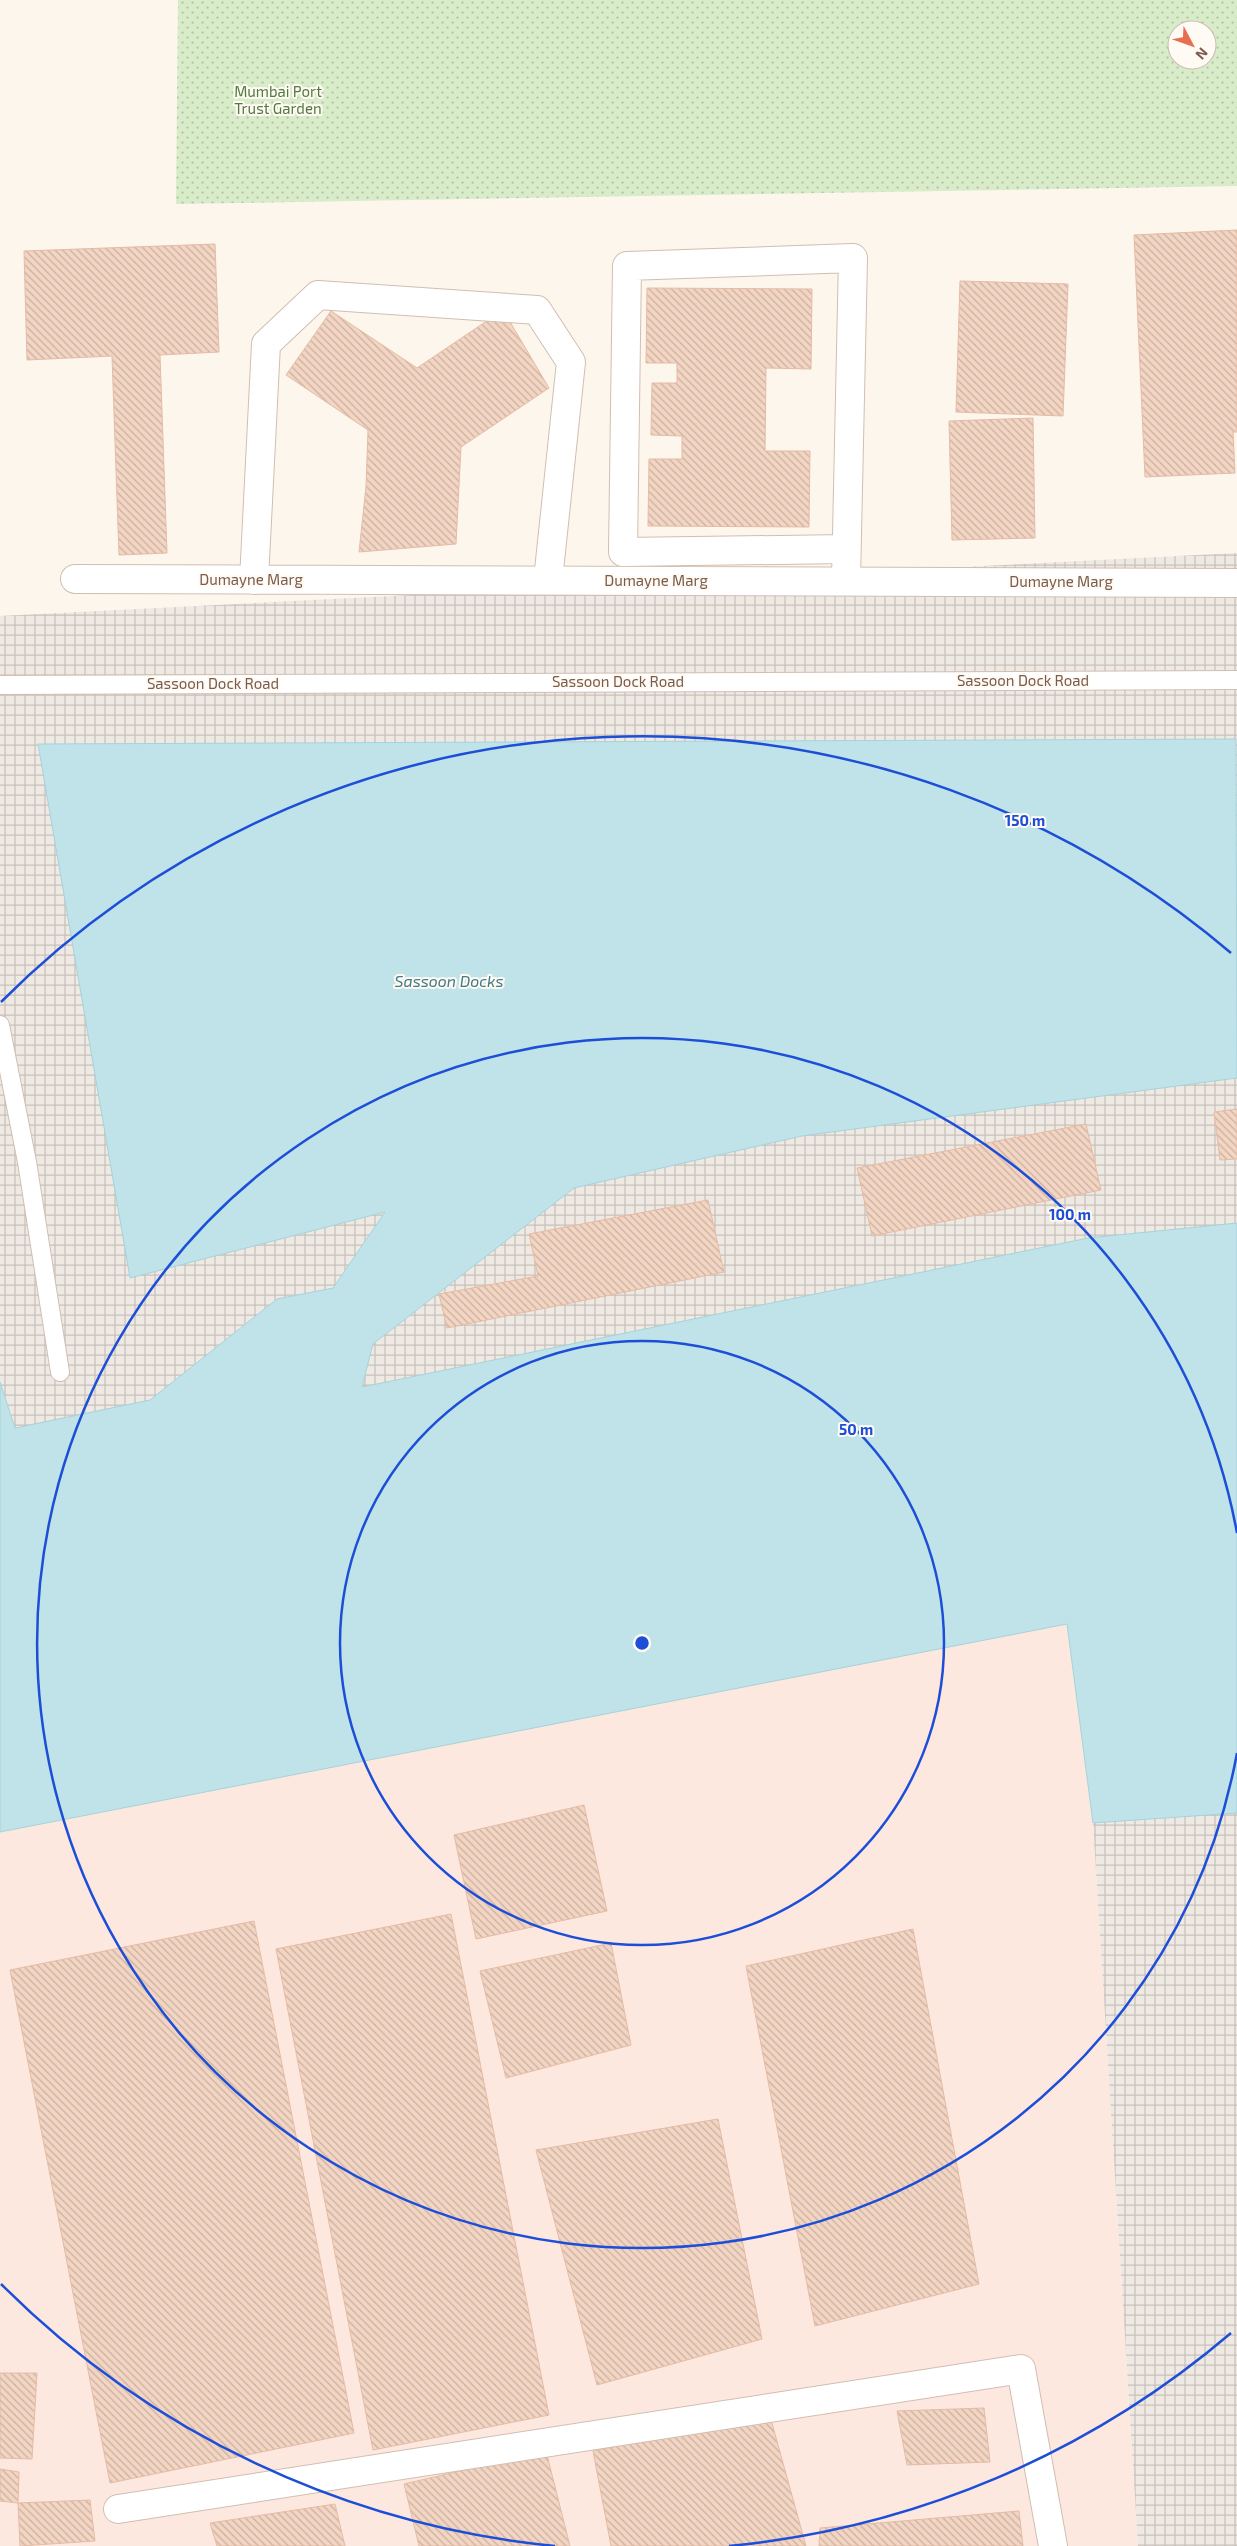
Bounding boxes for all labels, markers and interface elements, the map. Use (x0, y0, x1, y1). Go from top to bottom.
north arrow (1167, 20, 1217, 70)
text: N (1192, 44, 1212, 63)
park label: Mumbai Port Trust Garden (234, 82, 322, 117)
street label: Dumayne Marg (199, 570, 303, 588)
street label: Dumayne Marg (604, 571, 708, 589)
street label: Dumayne Marg (1009, 572, 1113, 590)
street label: Sassoon Dock Road (957, 671, 1089, 689)
street label: Sassoon Dock Road (552, 672, 684, 690)
street label: Sassoon Dock Road (147, 674, 279, 692)
text: 150 m (1005, 811, 1045, 829)
water label: Sassoon Docks (395, 971, 503, 990)
text: 100 m (1049, 1205, 1091, 1223)
text: 50 m (839, 1420, 873, 1438)
centre of rings (633, 1634, 651, 1652)

